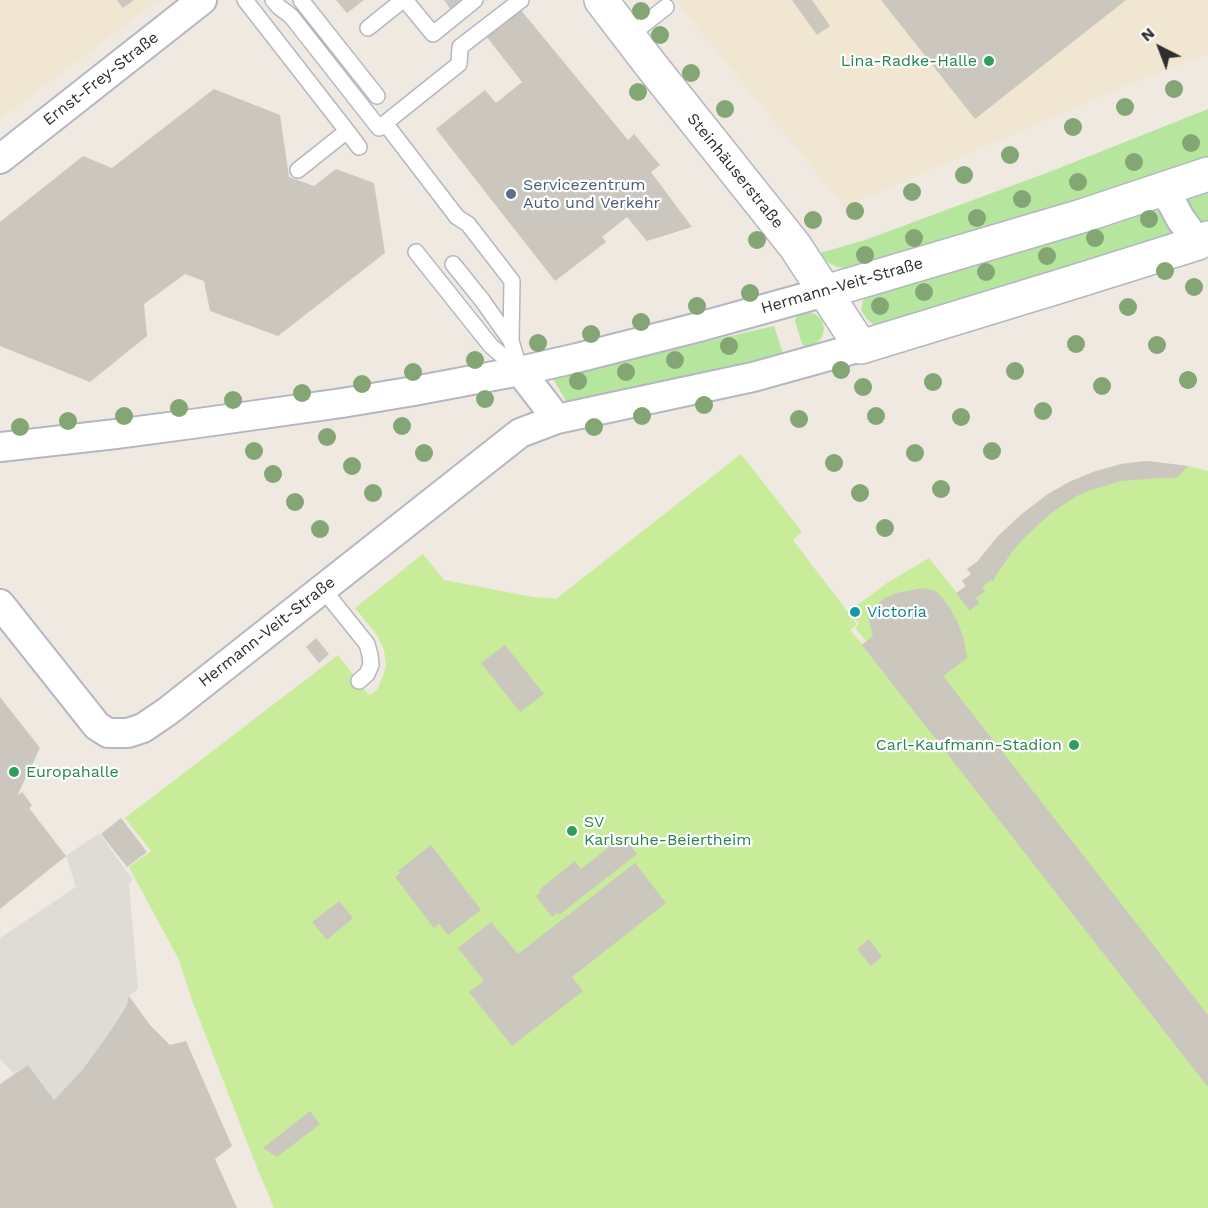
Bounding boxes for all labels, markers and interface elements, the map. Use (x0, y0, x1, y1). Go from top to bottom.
north arrow (1130, 18, 1190, 78)
text: N (1137, 23, 1158, 45)
street label: Ernst-Frey-Straße (40, 28, 162, 130)
place label: Lina-Radke-Halle (841, 51, 977, 71)
marker: Lina-Radke-Halle (982, 54, 996, 68)
street label: Steinhäuserstraße (683, 110, 787, 232)
place label: Servicezentrum Auto und Verkehr (523, 175, 660, 213)
marker: Servicezentrum Auto und Verkehr (504, 187, 518, 201)
street label: Hermann-Veit-Straße (759, 254, 925, 318)
street label: Hermann-Veit-Straße (195, 573, 339, 691)
place label: Victoria (867, 602, 927, 622)
marker: Victoria (848, 605, 862, 619)
place label: Carl-Kaufmann-Stadion (876, 735, 1062, 755)
marker: Carl-Kaufmann-Stadion (1067, 738, 1081, 752)
place label: Europahalle (26, 762, 119, 782)
marker: Europahalle (7, 765, 21, 779)
place label: SV Karlsruhe-Beiertheim (584, 812, 751, 850)
marker: SV Karlsruhe-Beiertheim (565, 824, 579, 838)

